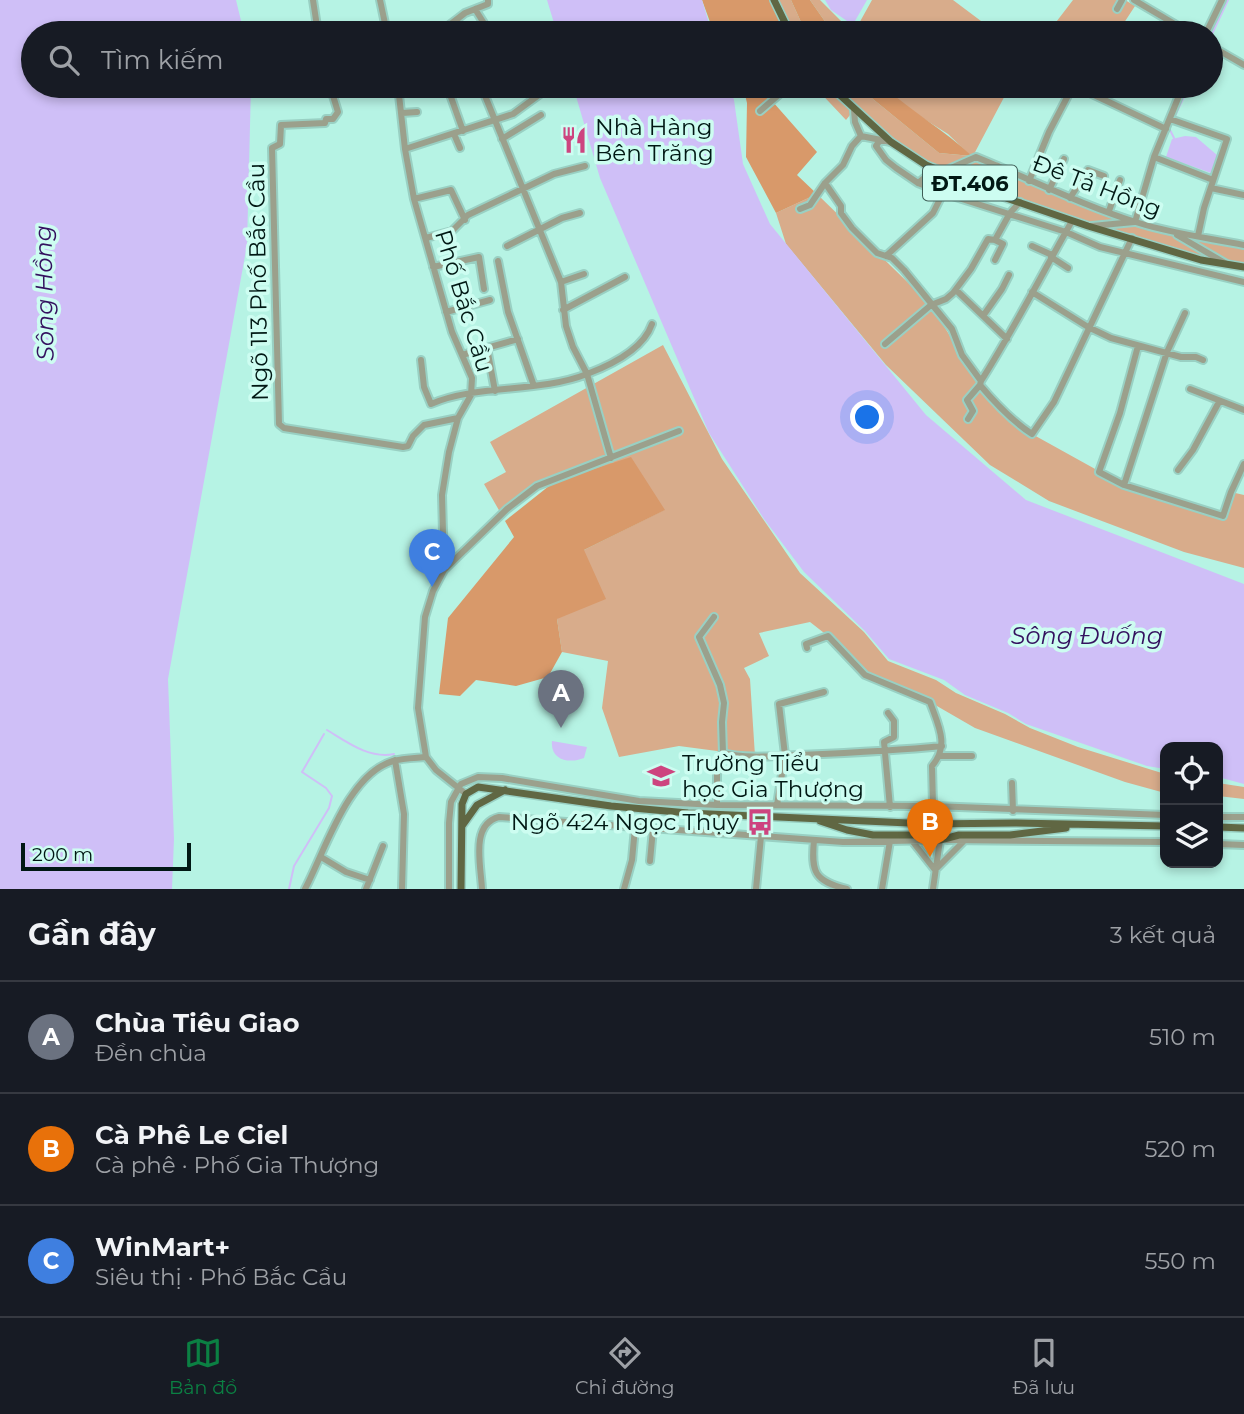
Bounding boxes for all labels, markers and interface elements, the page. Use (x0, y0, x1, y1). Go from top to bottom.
search box (21, 21, 1223, 98)
icon: search (45, 41, 83, 79)
text: Tìm kiếm (101, 44, 224, 76)
place label: Nhà Hàng Bên Trăng (595, 113, 714, 167)
restaurant icon: Nhà Hàng Bên Trăng (559, 125, 589, 155)
street label: Đê Tả Hồng (1029, 149, 1165, 223)
street label: Ngõ 113 Phố Bắc Cầu (242, 163, 274, 401)
road number: ĐT.406 (923, 166, 1017, 200)
water label: Sông Hồng (28, 225, 60, 361)
street label: Phố Bắc Cầu (429, 226, 499, 376)
your location (850, 400, 884, 434)
pin: C (409, 529, 455, 587)
water label: Sông Đuống (1011, 621, 1163, 650)
pin: A (538, 670, 584, 728)
map controls (1160, 742, 1223, 868)
button: locate (1160, 742, 1223, 805)
place label: Trường Tiểu học Gia Thượng (682, 749, 864, 803)
school or university icon: Trường Tiểu học Gia Thượng (646, 761, 676, 791)
pin: B (907, 799, 953, 857)
button: layers (1160, 805, 1223, 868)
bus stop icon: Ngõ 424 Ngọc Thụy (745, 807, 775, 837)
place label: Ngõ 424 Ngọc Thụy (511, 808, 740, 836)
scale bar (21, 840, 191, 872)
text: 200 m (32, 843, 93, 866)
text: Gần đây (28, 916, 156, 953)
text: 3 kết quả (1110, 921, 1216, 949)
text: Chùa Tiêu Giao (95, 1007, 300, 1039)
text: A (42, 1023, 60, 1051)
text: 510 m (1149, 1023, 1216, 1051)
text: Đền chùa (95, 1039, 207, 1067)
text: Cà Phê Le Ciel (95, 1119, 288, 1151)
text: B (42, 1135, 60, 1163)
text: 520 m (1144, 1135, 1216, 1163)
text: Cà phê · Phố Gia Thượng (95, 1151, 379, 1179)
text: WinMart+ (95, 1231, 230, 1263)
text: C (43, 1247, 59, 1275)
text: 550 m (1144, 1247, 1216, 1275)
text: Siêu thị · Phố Bắc Cầu (95, 1263, 347, 1291)
tab: Bản đồ (169, 1334, 237, 1399)
tab: Chỉ đường (575, 1334, 675, 1399)
tab: Đã lưu (1013, 1334, 1075, 1399)

